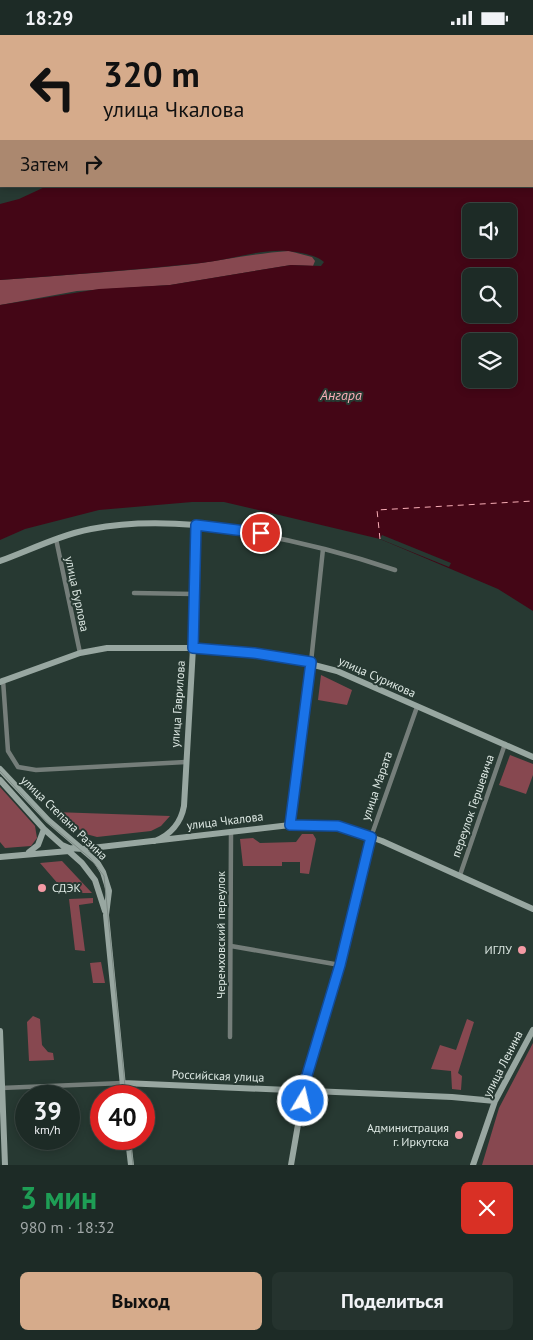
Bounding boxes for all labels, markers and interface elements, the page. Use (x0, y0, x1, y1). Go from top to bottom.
text: 18:29 (25, 6, 73, 30)
text: 320 m (103, 51, 200, 97)
icon: left (20, 55, 85, 120)
text: улица Чкалова (103, 95, 244, 123)
icon: right (79, 150, 107, 178)
text: Затем (20, 152, 69, 176)
map controls (462, 203, 517, 388)
button: sound (462, 203, 517, 258)
button: search (462, 268, 517, 323)
button: layers (462, 333, 517, 388)
water label: Ангара (319, 386, 362, 404)
pin (240, 512, 282, 554)
icon: arrive (247, 519, 275, 547)
street label: улица Бурлова (62, 555, 93, 633)
street label: улица Сурикова (336, 653, 418, 700)
street label: улица Гаврилова (167, 660, 188, 748)
street label: улица Марата (358, 749, 395, 822)
street label: переулок Гершевича (448, 752, 497, 859)
street label: улица Степана Разина (18, 772, 111, 863)
street label: улица Чкалова (186, 808, 264, 833)
street label: Черемховский переулок (213, 871, 228, 999)
place label: СДЭК (52, 880, 81, 895)
marker: СДЭК (36, 882, 48, 894)
place label: ИГЛУ (485, 942, 512, 957)
marker: ИГЛУ (516, 944, 528, 956)
street label: улица Ленина (479, 1028, 526, 1100)
street label: Российская улица (171, 1066, 265, 1085)
position arrow (276, 1074, 328, 1126)
speed limit sign: 40 (90, 1085, 155, 1150)
text: 39 (33, 1095, 62, 1127)
place label: Администрация г. Иркутска (367, 1120, 449, 1149)
text: km/h (34, 1122, 61, 1137)
marker: Администрация г. Иркутска (453, 1129, 465, 1141)
text: 3 мин (20, 1178, 97, 1217)
button: close (461, 1182, 513, 1234)
text: 980 m · 18:32 (20, 1217, 115, 1237)
button: Выход (20, 1272, 262, 1330)
button: Поделиться (272, 1272, 513, 1330)

